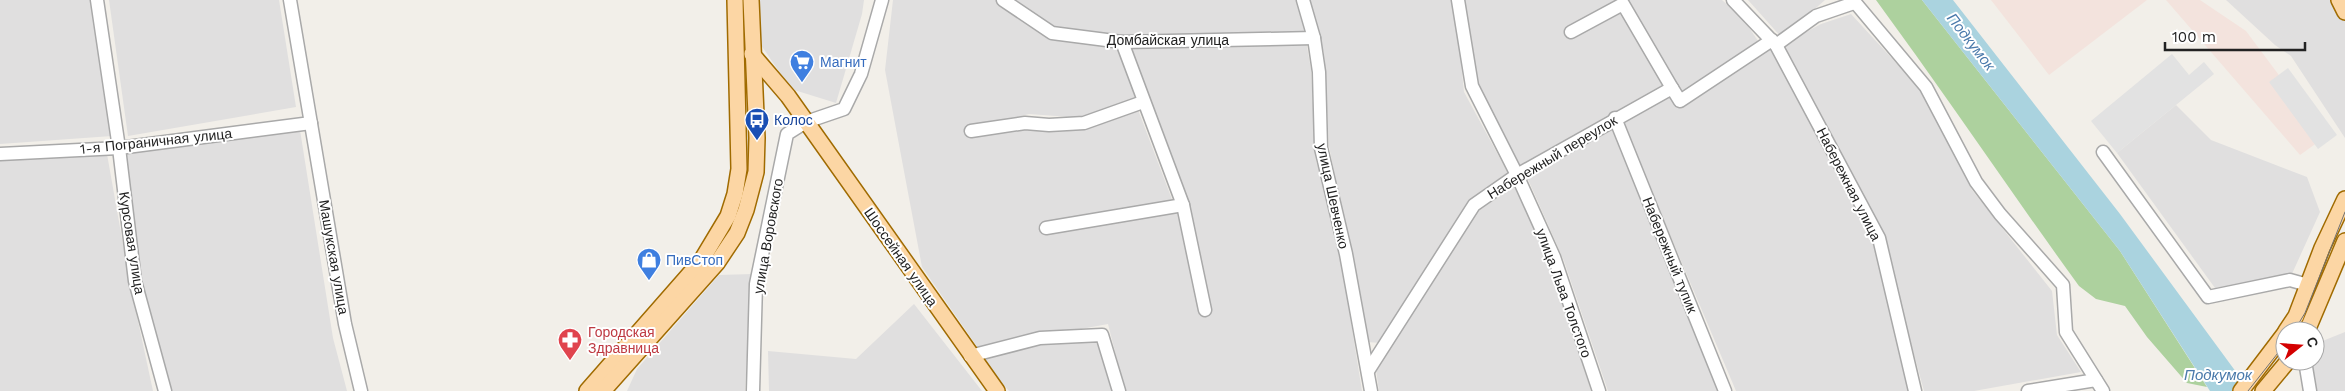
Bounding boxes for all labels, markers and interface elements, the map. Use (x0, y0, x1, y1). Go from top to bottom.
water label: Подкумок (1943, 10, 2000, 75)
scale bar (2165, 20, 2305, 52)
text: 100 m (2172, 28, 2216, 46)
street label: Домбайская улица (1107, 32, 1229, 48)
supermarket icon: Магнит (789, 49, 815, 83)
place label: Магнит (820, 54, 867, 70)
bus stop icon: Колос (744, 107, 770, 141)
street label: Набережный переулок (1484, 111, 1620, 202)
place label: Колос (774, 112, 813, 128)
street label: 1-я Пограничная улица (79, 125, 233, 157)
street label: Набережная улица (1814, 125, 1885, 243)
street label: улица Шевченко (1314, 142, 1352, 250)
street label: улица Воровского (750, 177, 786, 295)
street label: Курсовая улица (116, 191, 148, 296)
street label: Набережный тупик (1639, 195, 1701, 316)
street label: Машукская улица (316, 198, 352, 316)
street label: Шоссейная улица (861, 205, 941, 310)
street label: улица Льва Толстого (1533, 226, 1595, 360)
shop icon: ПивСтоп (636, 247, 662, 281)
place label: ПивСтоп (666, 252, 723, 268)
north arrow (2275, 321, 2325, 371)
place label: Городская Здравница (588, 324, 659, 356)
pharmacy icon: Городская Здравница (557, 327, 583, 361)
text: С (2303, 335, 2322, 349)
water label: Подкумок (2184, 366, 2253, 384)

